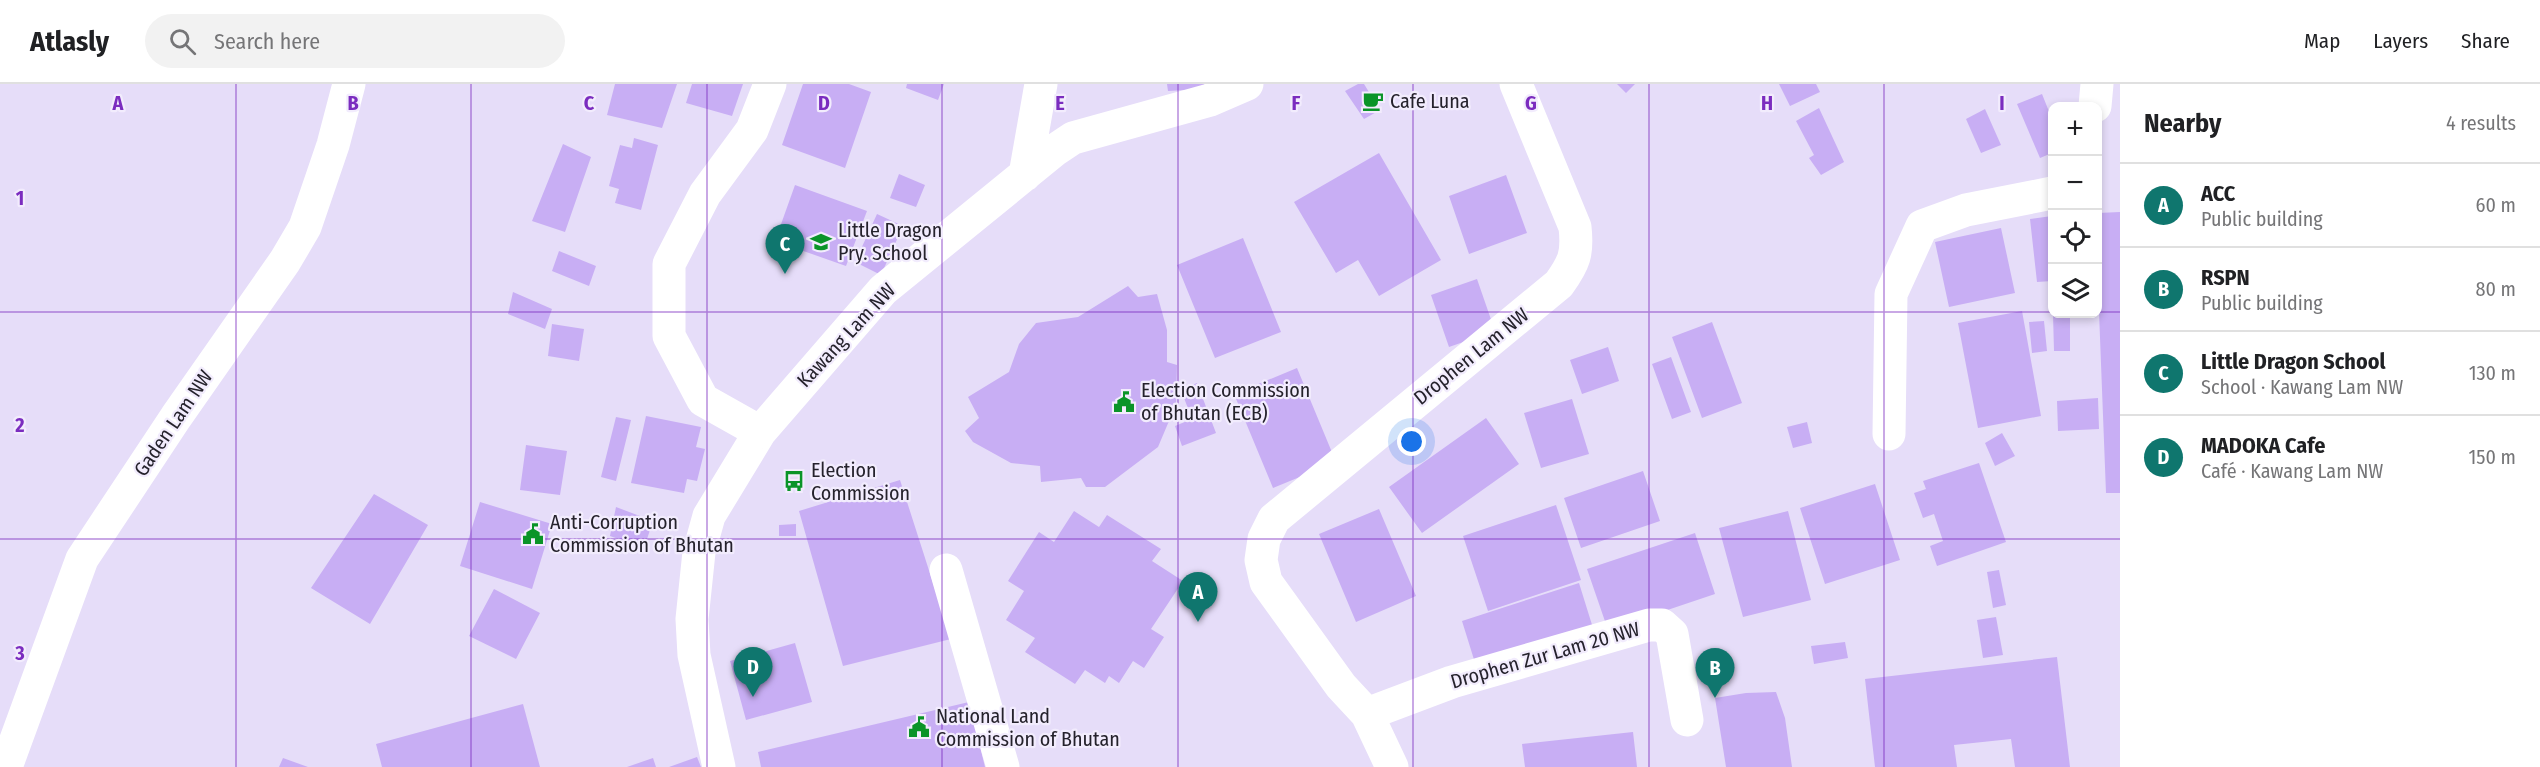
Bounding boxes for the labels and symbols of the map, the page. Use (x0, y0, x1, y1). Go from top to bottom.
cafe icon: Cafe Luna (1361, 89, 1385, 113)
place label: Cafe Luna (1390, 89, 1470, 113)
text: A (112, 91, 125, 115)
text: B (347, 91, 359, 115)
text: C (584, 91, 595, 115)
text: D (818, 91, 830, 115)
text: E (1055, 91, 1065, 115)
text: F (1292, 91, 1301, 115)
text: G (1525, 91, 1537, 115)
text: H (1761, 91, 1773, 115)
text: I (1999, 91, 2005, 115)
text: 1 (16, 186, 24, 210)
place label: Little Dragon Pry. School (838, 218, 942, 265)
pin: C (766, 224, 804, 274)
school or university icon: Little Dragon Pry. School (809, 230, 833, 254)
street label: Kawang Lam NW (792, 278, 900, 392)
street label: Drophen Lam NW (1409, 302, 1533, 410)
street label: Gaden Lam NW (129, 365, 217, 481)
place label: Election Commission of Bhutan (ECB) (1141, 378, 1310, 425)
public building icon: Election Commission of Bhutan (ECB) (1112, 390, 1136, 414)
text: 2 (14, 413, 25, 437)
your location (1397, 427, 1426, 456)
place label: Election Commission (811, 458, 910, 505)
bus stop icon: Election Commission (782, 469, 806, 493)
place label: Anti-Corruption Commission of Bhutan (550, 510, 734, 557)
public building icon: Anti-Corruption Commission of Bhutan (521, 522, 545, 546)
pin: A (1178, 572, 1218, 622)
street label: Drophen Zur Lam 20 NW (1448, 616, 1642, 694)
text: 3 (14, 641, 25, 665)
pin: D (734, 648, 772, 697)
pin: B (1696, 648, 1734, 698)
place label: National Land Commission of Bhutan (936, 704, 1120, 751)
public building icon: National Land Commission of Bhutan (907, 715, 931, 739)

